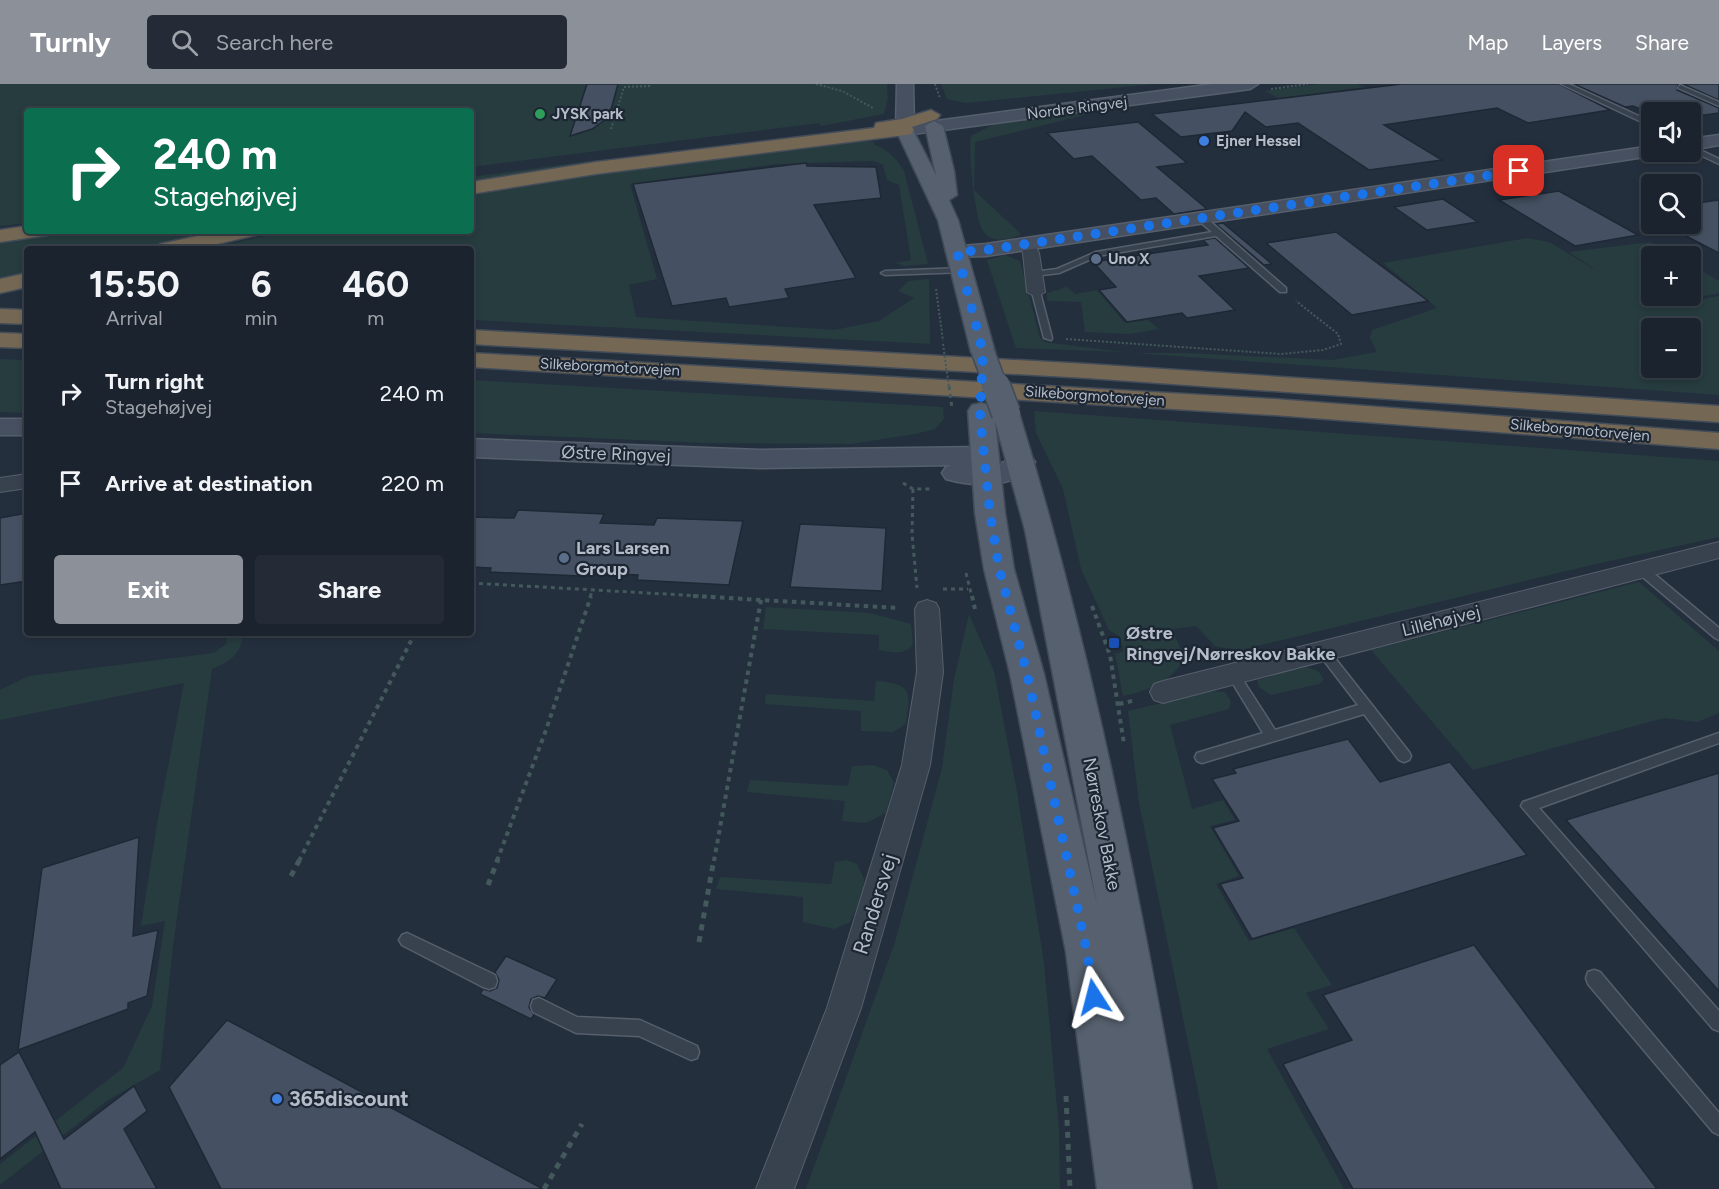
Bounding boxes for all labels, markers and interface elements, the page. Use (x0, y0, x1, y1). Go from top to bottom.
search box (147, 15, 567, 69)
text: Turnly (30, 25, 111, 59)
icon: search (168, 26, 201, 59)
text: Search here (216, 29, 333, 56)
text: Map (1468, 30, 1508, 55)
text: Layers (1541, 30, 1602, 55)
text: Share (1635, 30, 1689, 55)
street label: Nordre Ringvej (1026, 93, 1128, 123)
map controls (1641, 102, 1701, 378)
button: sound (1641, 102, 1701, 162)
place label: JYSK park (552, 105, 623, 123)
marker: JYSK park (533, 107, 547, 121)
text: 240 m (153, 129, 278, 180)
icon: right (54, 132, 132, 210)
place label: Ejner Hessel (1216, 132, 1301, 150)
marker: Ejner Hessel (1197, 134, 1211, 148)
pin (1493, 145, 1544, 196)
icon: arrive (1502, 154, 1535, 187)
button: search (1641, 174, 1701, 234)
text: Stagehøjvej (153, 180, 298, 213)
button: + (1641, 246, 1701, 306)
place label: Uno X (1108, 250, 1150, 268)
marker: Uno X (1089, 252, 1103, 266)
text: 15:50 (89, 263, 180, 306)
text: 6 (251, 263, 272, 306)
text: 460 (342, 263, 409, 306)
text: Arrival (106, 306, 163, 330)
text: min (245, 306, 278, 330)
text: m (367, 306, 384, 330)
button: − (1641, 318, 1701, 378)
street label: Silkeborgmotorvejen (540, 354, 680, 380)
text: Turn right (105, 368, 204, 395)
icon: right (54, 377, 87, 410)
text: 240 m (380, 380, 444, 407)
street label: Silkeborgmotorvejen (1025, 382, 1165, 410)
text: Stagehøjvej (105, 395, 212, 419)
street label: Silkeborgmotorvejen (1510, 415, 1650, 445)
street label: Østre Ringvej (561, 441, 671, 467)
icon: arrive (54, 467, 87, 500)
text: Arrive at destination (105, 470, 313, 497)
text: 220 m (381, 470, 444, 497)
place label: Lars Larsen Group (576, 537, 669, 580)
marker: Lars Larsen Group (557, 551, 571, 565)
button: Exit (54, 555, 243, 624)
button: Share (255, 555, 444, 624)
street label: Lillehøjvej (1399, 601, 1483, 641)
place label: Østre Ringvej/Nørreskov Bakke (1126, 622, 1335, 665)
marker: Østre Ringvej/Nørreskov Bakke (1107, 636, 1121, 650)
street label: Nørreskov Bakke (1078, 756, 1126, 892)
street label: Randersvej (847, 850, 902, 957)
position arrow (1062, 965, 1126, 1029)
place label: 365discount (289, 1086, 409, 1111)
marker: 365discount (270, 1092, 284, 1106)

